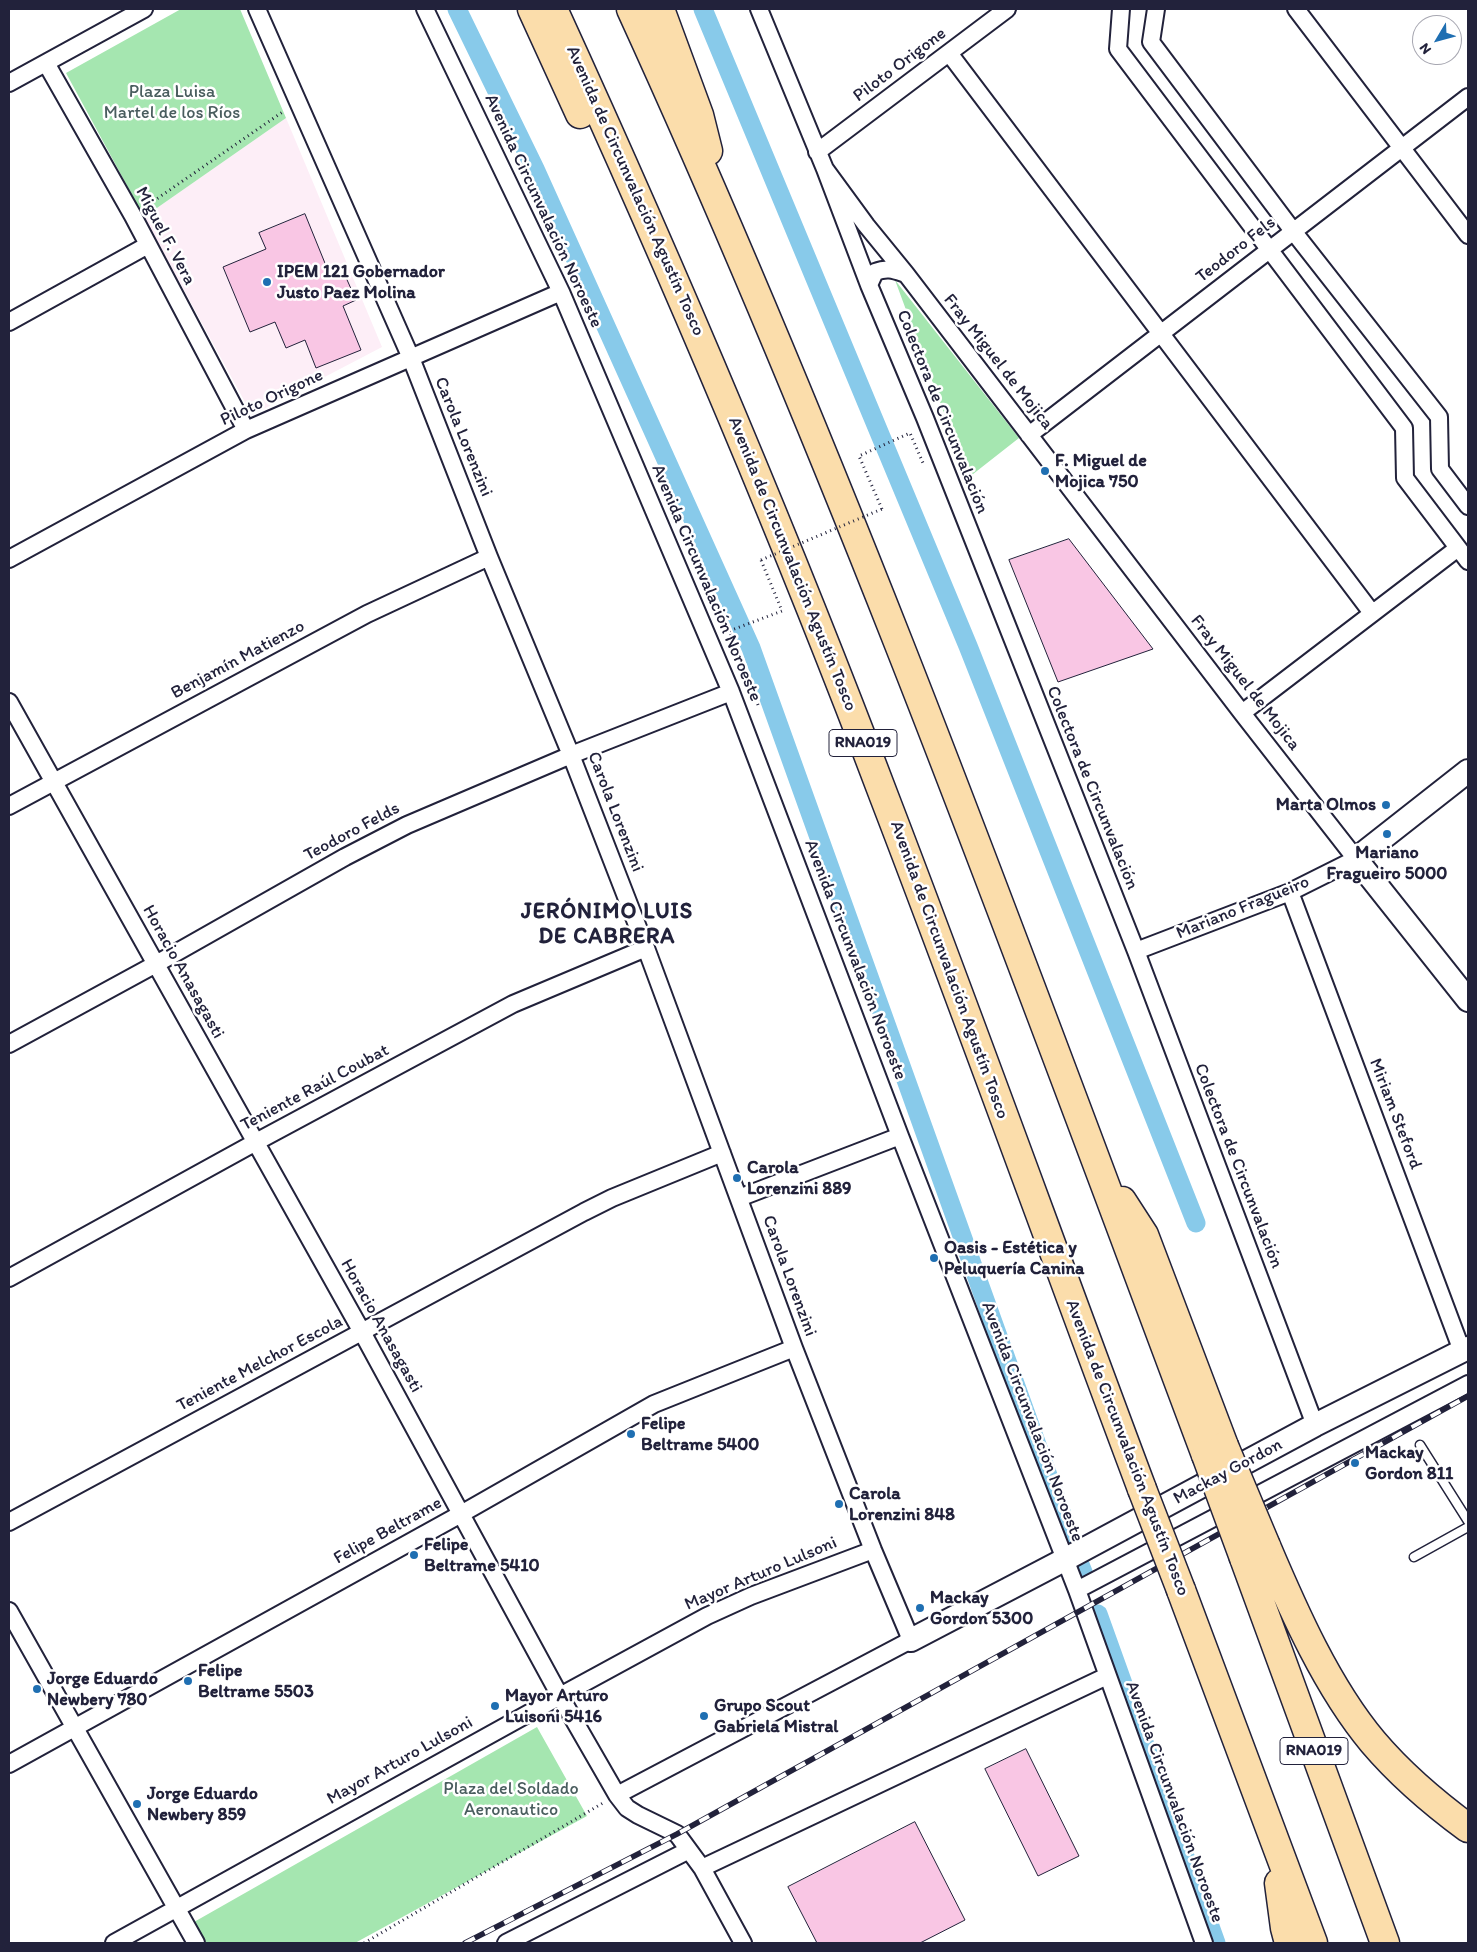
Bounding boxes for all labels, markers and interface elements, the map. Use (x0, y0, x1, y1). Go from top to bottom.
north arrow (1412, 15, 1462, 65)
street label: Piloto Origone (849, 23, 951, 107)
text: N (1416, 40, 1435, 58)
street label: Avenida de Circunvalación Agustín Tosco (561, 43, 709, 339)
park label: Plaza Luisa Martel de los Ríos (104, 81, 240, 124)
street label: Avenida Circunvalación Noroeste (479, 91, 607, 331)
street label: Miguel F. Vera (130, 183, 200, 289)
street label: Teodoro Fels (1192, 212, 1280, 288)
place label: IPEM 121 Gobernador Justo Paez Molina (277, 261, 445, 304)
marker: IPEM 121 Gobernador Justo Paez Molina (261, 276, 273, 288)
street label: Fray Miguel de Mojica (938, 290, 1058, 434)
street label: Colectora de Circunvalación (891, 307, 993, 517)
street label: Piloto Origone (217, 365, 327, 431)
street label: Carola Lorenzini (429, 374, 497, 500)
street label: Avenida de Circunvalación Agustín Tosco (723, 414, 861, 714)
place label: F. Miguel de Mojica 750 (1055, 450, 1147, 492)
street label: Avenida Circunvalación Noroeste (646, 461, 766, 705)
marker: F. Miguel de Mojica 750 (1039, 465, 1051, 477)
street label: Fray Miguel de Mojica (1185, 611, 1305, 755)
street label: Benjamín Matienzo (167, 616, 309, 704)
street label: Colectora de Circunvalación (1041, 683, 1143, 893)
road number: RNA019 (829, 730, 897, 756)
street label: Carola Lorenzini (582, 749, 648, 875)
place label: Marta Olmos (1276, 794, 1376, 816)
street label: Teodoro Felds (300, 798, 404, 866)
marker: Marta Olmos (1380, 799, 1392, 811)
street label: Avenida de Circunvalación Agustín Tosco (885, 818, 1013, 1122)
marker: Mariano Fragueiro 5000 (1381, 828, 1393, 840)
street label: Avenida Circunvalación Noroeste (799, 837, 911, 1083)
place label: Mariano Fragueiro 5000 (1327, 842, 1447, 884)
street label: Mariano Fragueiro (1173, 871, 1313, 945)
district label: JERÓNIMO LUIS DE CABRERA (522, 899, 692, 950)
street label: Horacio Anasagasti (137, 901, 229, 1043)
street label: Teniente Raúl Coubat (237, 1040, 393, 1136)
street label: Miriam Steford (1364, 1056, 1426, 1172)
street label: Colectora de Circunvalación (1189, 1060, 1287, 1272)
place label: Carola Lorenzini 889 (747, 1157, 851, 1200)
marker: Carola Lorenzini 889 (731, 1172, 743, 1184)
street label: Carola Lorenzini (757, 1213, 821, 1339)
place label: Oasis - Estética y Peluquería Canina (944, 1237, 1084, 1280)
marker: Oasis - Estética y Peluquería Canina (928, 1252, 940, 1264)
street label: Horacio Anasagasti (335, 1255, 427, 1397)
street label: Avenida de Circunvalación Agustín Tosco (1060, 1297, 1194, 1599)
street label: Avenida Circunvalación Noroeste (976, 1299, 1088, 1545)
street label: Teniente Melchor Escola (173, 1311, 347, 1417)
place label: Felipe Beltrame 5400 (641, 1413, 759, 1456)
marker: Felipe Beltrame 5400 (625, 1428, 637, 1440)
street label: Mackay Gordon (1170, 1434, 1286, 1510)
place label: Mackay Gordon 811 (1365, 1442, 1453, 1485)
marker: Mackay Gordon 811 (1349, 1457, 1361, 1469)
place label: Carola Lorenzini 848 (849, 1483, 955, 1526)
street label: Felipe Beltrame (330, 1492, 446, 1570)
marker: Carola Lorenzini 848 (833, 1498, 845, 1510)
street label: Mayor Arturo Lulsoni (682, 1532, 840, 1616)
place label: Felipe Beltrame 5410 (424, 1534, 540, 1576)
marker: Felipe Beltrame 5410 (408, 1549, 420, 1561)
place label: Mackay Gordon 5300 (930, 1587, 1033, 1630)
marker: Mackay Gordon 5300 (914, 1602, 926, 1614)
place label: Felipe Beltrame 5503 (198, 1660, 314, 1702)
place label: Jorge Eduardo Newbery 780 (47, 1668, 158, 1710)
marker: Felipe Beltrame 5503 (182, 1675, 194, 1687)
street label: Avenida Circunvalación Noroeste (1120, 1678, 1228, 1926)
marker: Jorge Eduardo Newbery 780 (31, 1683, 43, 1695)
place label: Mayor Arturo Luisoni 5416 (505, 1685, 608, 1728)
place label: Grupo Scout Gabriela Mistral (714, 1695, 838, 1738)
marker: Mayor Arturo Luisoni 5416 (489, 1700, 501, 1712)
marker: Grupo Scout Gabriela Mistral (698, 1710, 710, 1722)
street label: Mayor Arturo Lulsoni (323, 1712, 477, 1810)
road number: RNA019 (1280, 1738, 1348, 1764)
park label: Plaza del Soldado Aeronautico (443, 1778, 579, 1820)
place label: Jorge Eduardo Newbery 859 (147, 1783, 258, 1826)
marker: Jorge Eduardo Newbery 859 (131, 1798, 143, 1810)

